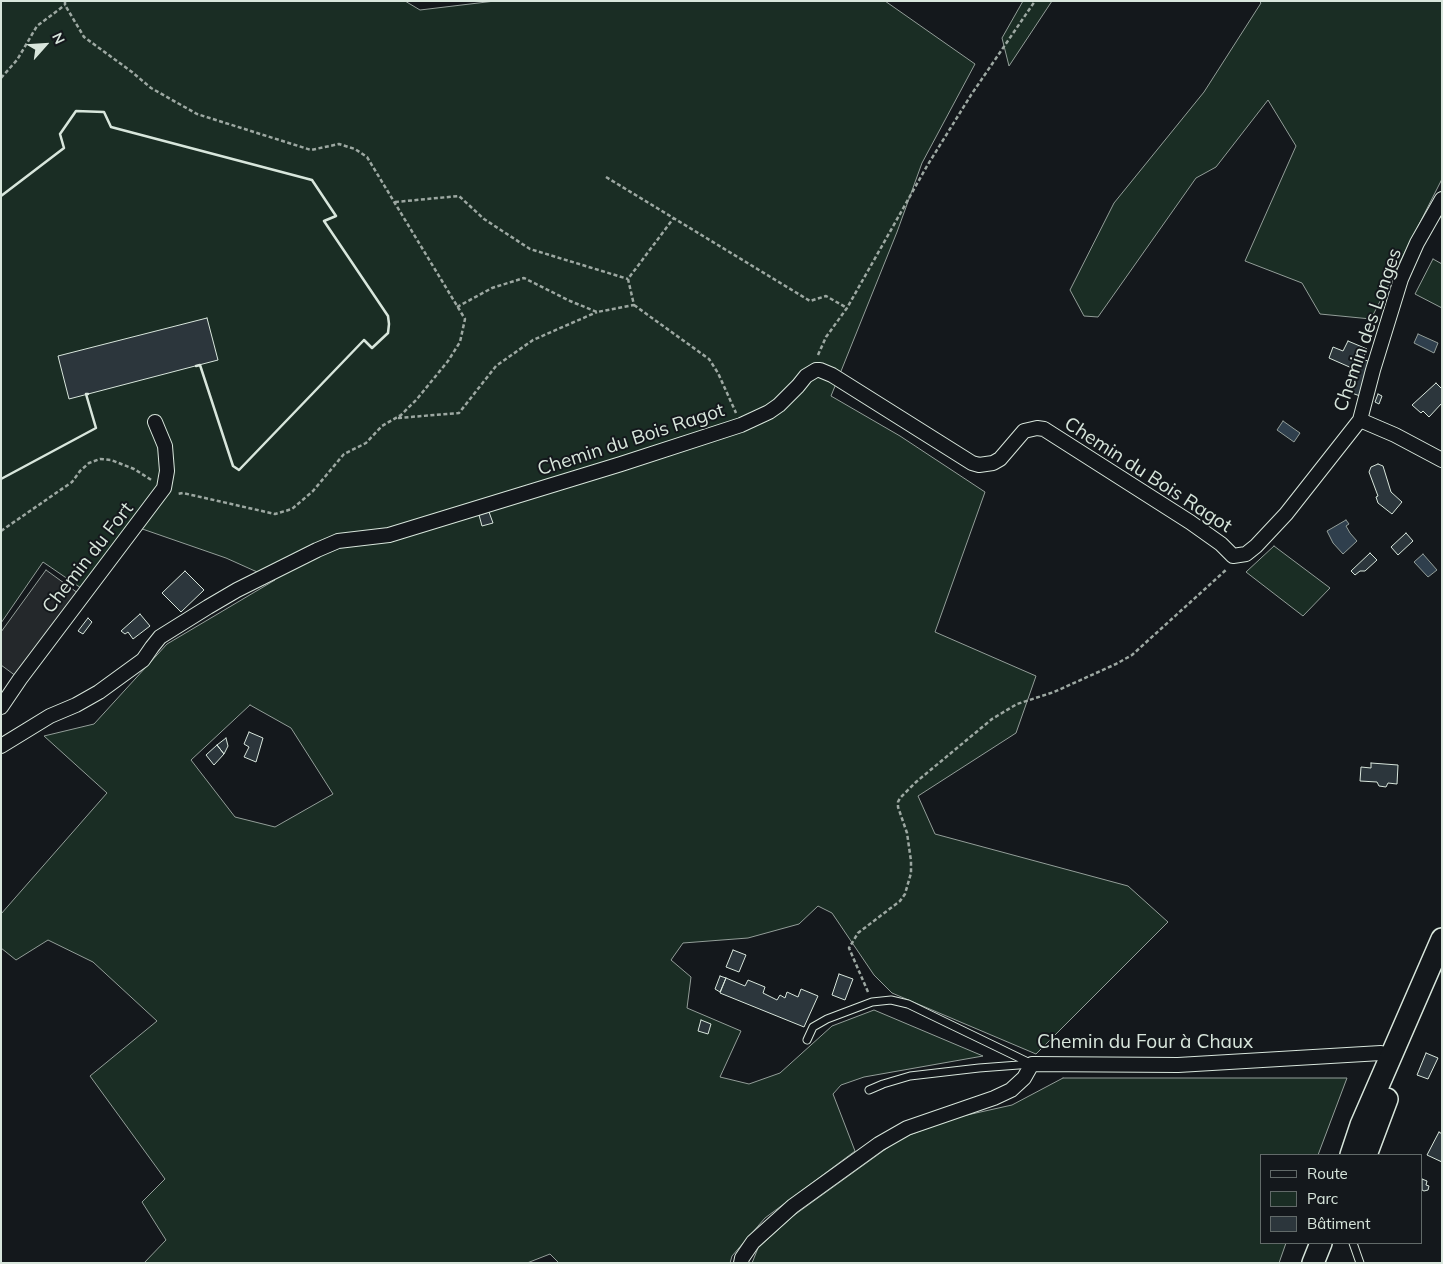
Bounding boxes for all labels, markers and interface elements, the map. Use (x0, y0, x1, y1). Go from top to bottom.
north arrow (20, 20, 70, 70)
text: N (48, 30, 69, 47)
street label: Chemin des Longes (1329, 245, 1407, 415)
street label: Chemin du Bois Ragot (535, 399, 727, 481)
street label: Chemin du Bois Ragot (1060, 412, 1236, 538)
street label: Chemin du Fort (38, 498, 138, 618)
street label: Chemin du Four à Chaux (1037, 1031, 1253, 1053)
legend (1260, 1154, 1423, 1244)
text: Route (1307, 1164, 1348, 1183)
text: Parc (1307, 1189, 1338, 1208)
text: Bâtiment (1307, 1214, 1370, 1233)

